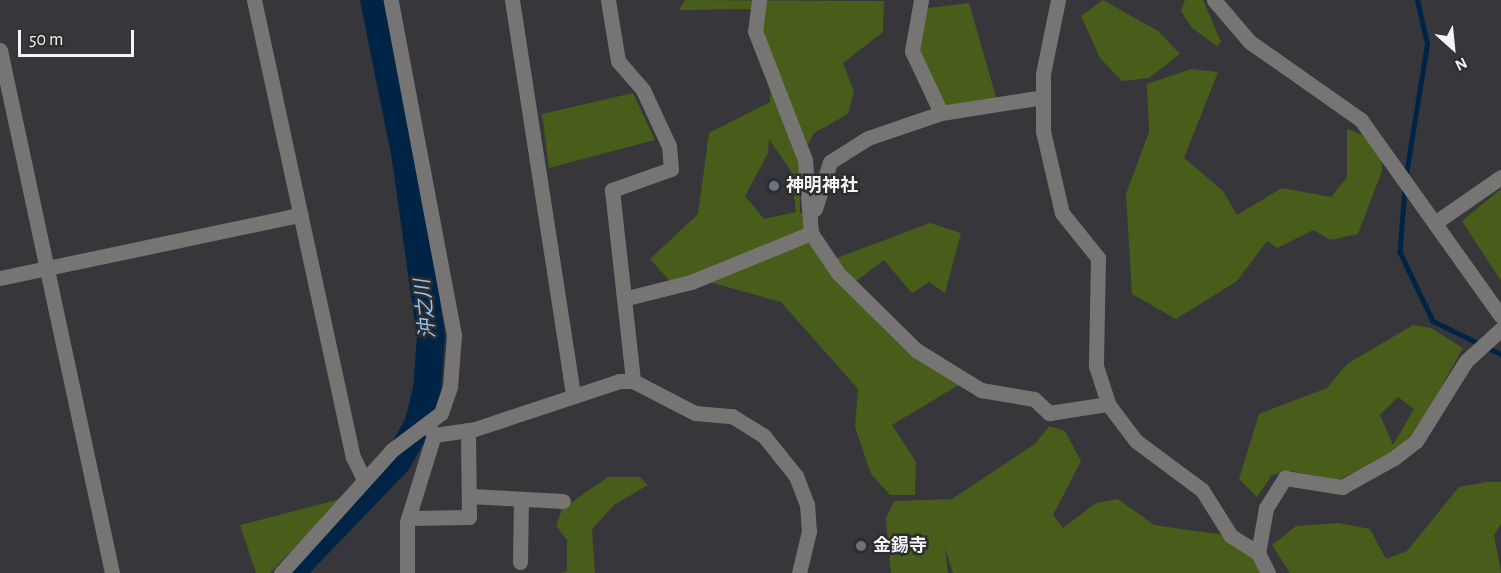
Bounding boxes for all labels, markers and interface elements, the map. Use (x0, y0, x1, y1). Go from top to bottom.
scale bar (21, 18, 136, 56)
north arrow (1423, 18, 1483, 78)
text: 50 m (29, 31, 63, 49)
text: N (1453, 54, 1470, 74)
place label: 神明神社 (786, 175, 858, 197)
marker: 神明神社 (767, 179, 781, 193)
water label: 沖之川 (411, 278, 441, 340)
place label: 金錫寺 (873, 535, 927, 557)
marker: 金錫寺 (854, 539, 868, 553)

